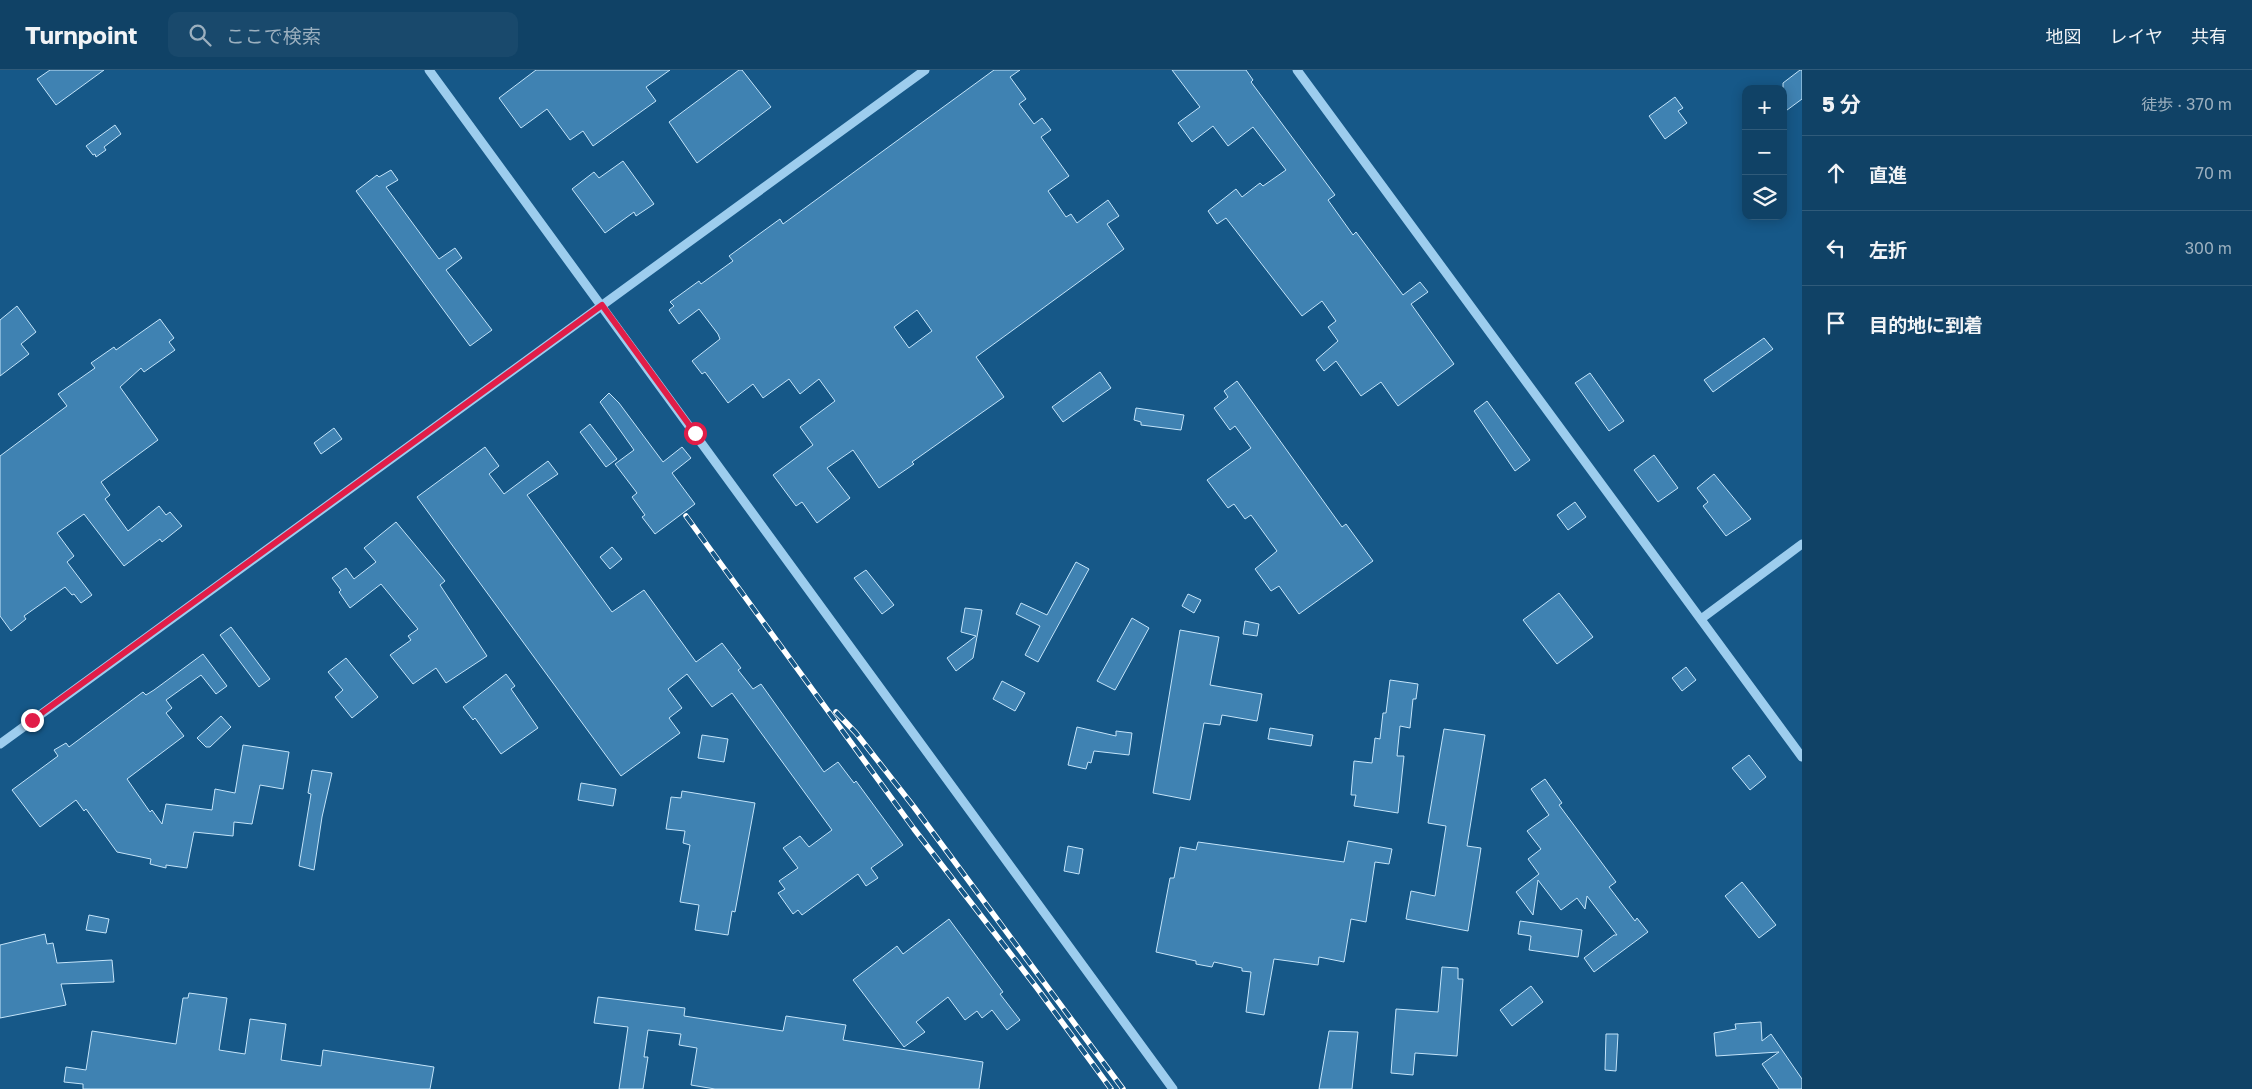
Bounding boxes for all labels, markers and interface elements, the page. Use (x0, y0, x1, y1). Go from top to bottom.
search box (168, 12, 518, 57)
text: Turnpoint (25, 20, 138, 49)
icon: search (186, 21, 214, 49)
text: ここで検索 (226, 24, 321, 47)
text: 地図 (2046, 25, 2082, 47)
text: レイヤ (2110, 25, 2163, 47)
text: 共有 (2191, 25, 2227, 47)
map controls (1742, 85, 1787, 220)
button: + (1742, 85, 1787, 130)
text: 5 分 (1822, 91, 1861, 117)
text: 徒歩 · 370 m (2141, 94, 2232, 114)
button: − (1742, 130, 1787, 175)
icon: ahead (1822, 159, 1850, 187)
text: 直進 (1869, 163, 1907, 186)
text: 70 m (2195, 163, 2232, 183)
button: layers (1742, 175, 1787, 220)
icon: left (1822, 234, 1850, 262)
text: 左折 (1869, 238, 1907, 261)
text: 300 m (2185, 238, 2232, 258)
icon: arrive (1822, 309, 1850, 337)
text: 目的地に到着 (1869, 313, 1983, 336)
route start (684, 422, 707, 445)
route end (21, 709, 44, 732)

